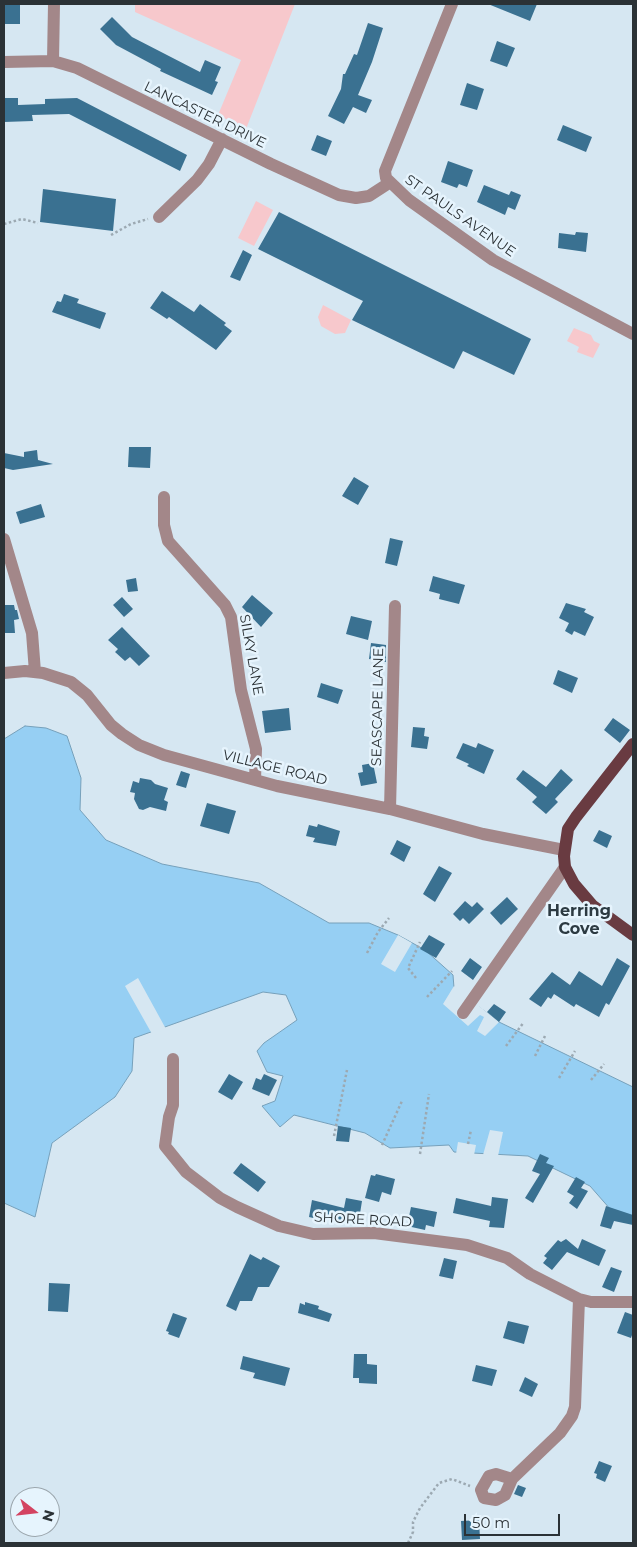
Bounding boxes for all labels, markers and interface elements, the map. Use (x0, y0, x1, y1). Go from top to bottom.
street label: LANCASTER DRIVE (141, 78, 269, 152)
street label: ST PAULS AVENUE (401, 171, 519, 261)
street label: SILKY LANE (236, 613, 266, 697)
street label: SEASCAPE LANE (369, 648, 387, 766)
street label: VILLAGE ROAD (221, 747, 329, 789)
district label: Herring Cove (547, 901, 611, 939)
street label: SHORE ROAD (314, 1209, 412, 1231)
north arrow (10, 1487, 60, 1537)
scale bar (467, 1504, 563, 1536)
text: N (38, 1508, 59, 1524)
text: 50 m (472, 1513, 510, 1532)

